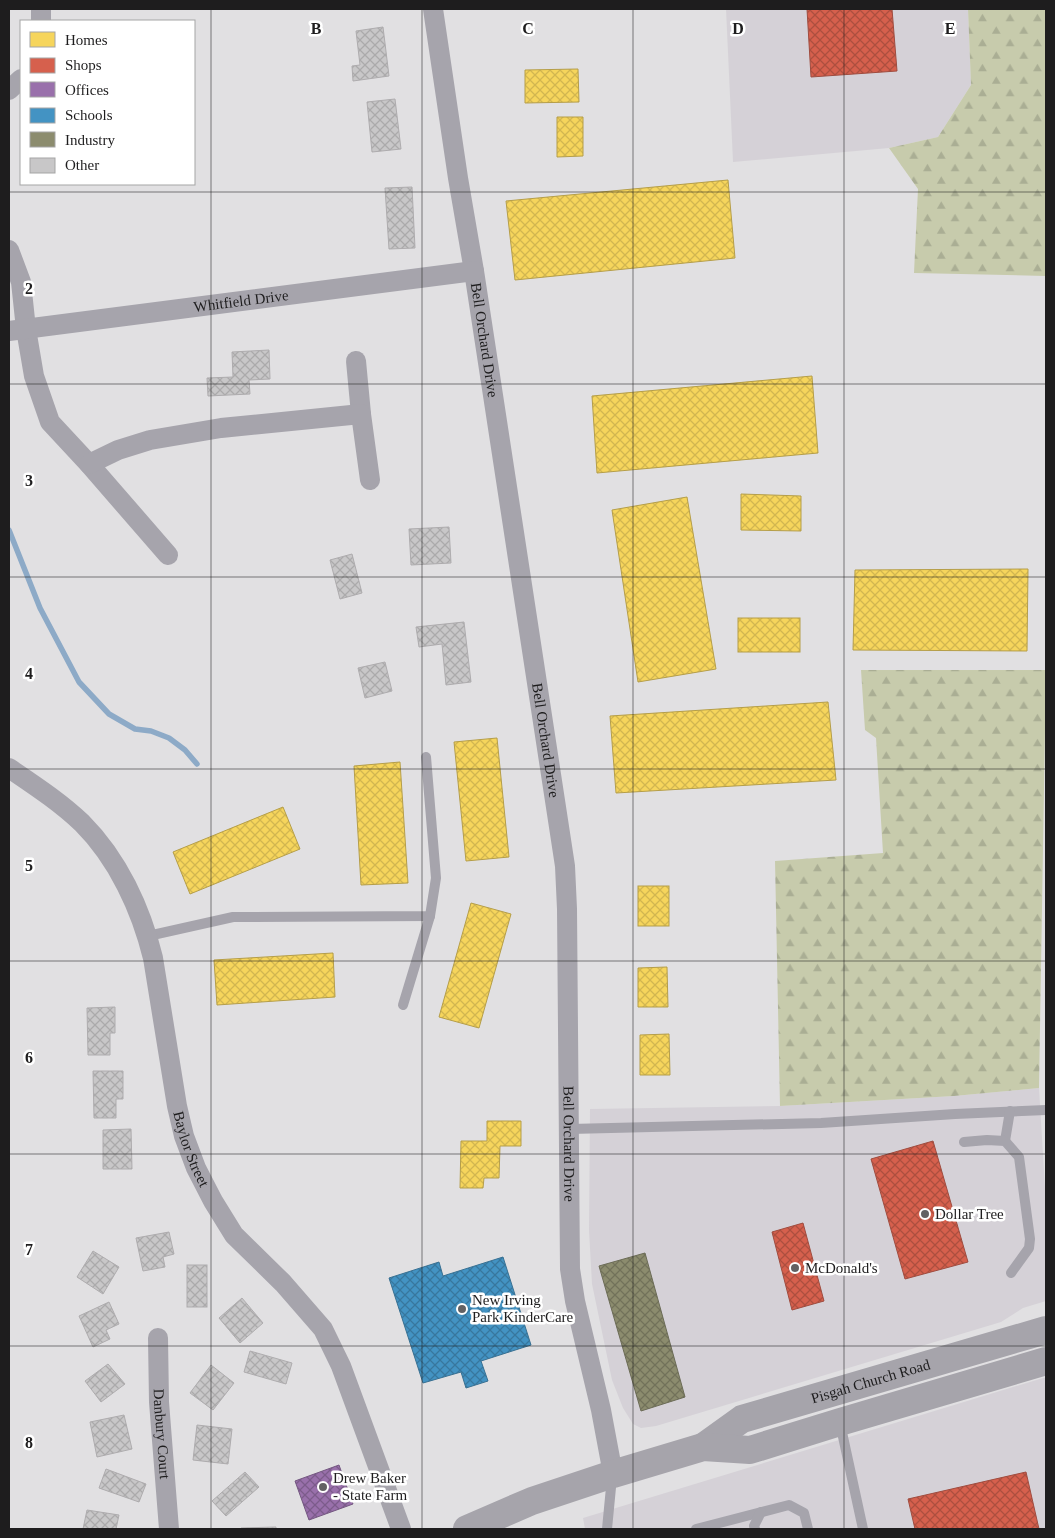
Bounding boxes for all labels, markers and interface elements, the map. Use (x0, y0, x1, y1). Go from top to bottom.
legend (20, 20, 195, 185)
text: B (311, 20, 322, 37)
text: C (522, 20, 534, 37)
text: D (732, 20, 744, 37)
text: E (945, 20, 955, 37)
text: Homes (65, 32, 108, 48)
text: Shops (65, 57, 102, 73)
text: Offices (65, 82, 109, 98)
text: Schools (65, 107, 113, 123)
text: Industry (65, 132, 115, 148)
text: Other (65, 157, 99, 173)
text: 2 (25, 280, 33, 297)
street label: Bell Orchard Drive (468, 281, 501, 399)
street label: Whitfield Drive (193, 287, 290, 315)
text: 3 (25, 472, 33, 489)
text: 4 (25, 665, 33, 682)
street label: Bell Orchard Drive (529, 682, 563, 799)
text: 5 (25, 857, 33, 874)
text: 6 (25, 1049, 33, 1066)
street label: Bell Orchard Drive (560, 1086, 577, 1202)
street label: Baylor Street (170, 1109, 213, 1190)
place label: Dollar Tree (935, 1206, 1004, 1222)
marker: Dollar Tree (919, 1208, 931, 1220)
text: 7 (25, 1241, 33, 1258)
place label: McDonald's (805, 1260, 878, 1276)
marker: McDonald's (789, 1262, 801, 1274)
place label: New Irving Park KinderCare (472, 1292, 574, 1325)
marker: New Irving Park KinderCare (456, 1303, 468, 1315)
street label: Pisgah Church Road (809, 1356, 933, 1406)
street label: Danbury Court (151, 1389, 173, 1480)
text: 8 (25, 1434, 33, 1451)
place label: Drew Baker - State Farm (333, 1470, 407, 1503)
marker: Drew Baker - State Farm (317, 1481, 329, 1493)

